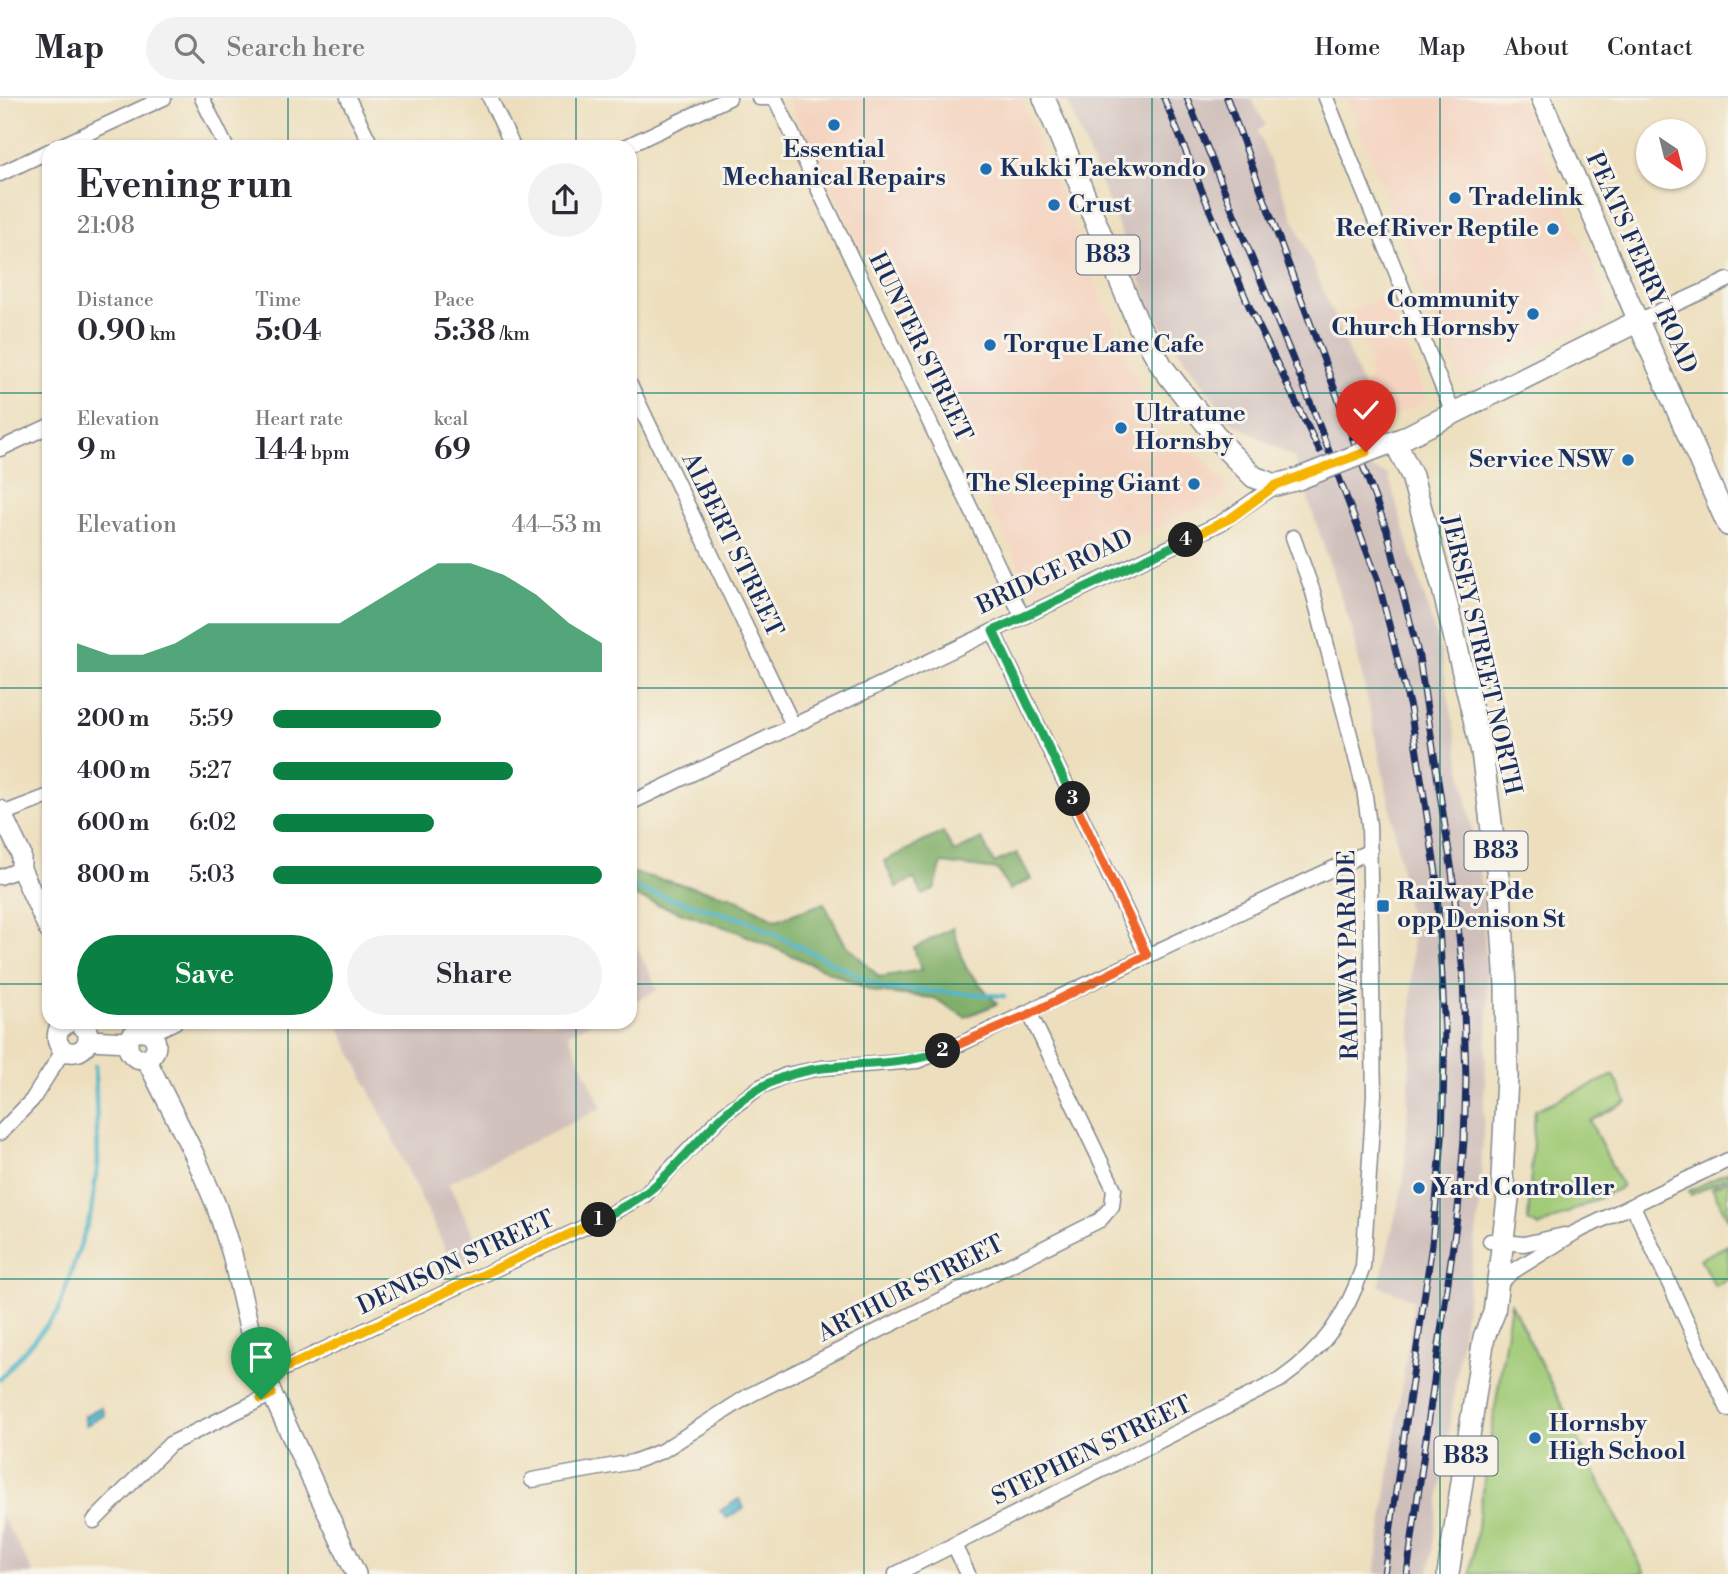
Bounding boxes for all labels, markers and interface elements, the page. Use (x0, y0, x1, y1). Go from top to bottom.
search box (146, 17, 636, 80)
text: Map (35, 28, 104, 69)
icon: search (170, 29, 208, 67)
text: Search here (226, 32, 365, 64)
text: Home (1315, 33, 1380, 63)
text: Map (1418, 33, 1466, 63)
text: About (1504, 33, 1569, 63)
text: Contact (1607, 33, 1693, 63)
marker: Essential Mechanical Repairs (826, 117, 842, 133)
north arrow (1636, 119, 1706, 189)
map controls (1636, 119, 1706, 189)
place label: Essential Mechanical Repairs (722, 135, 946, 193)
street label: PEATS FERRY ROAD (1579, 148, 1703, 378)
place label: Kukki Taekwondo (1000, 154, 1206, 184)
marker: Kukki Taekwondo (978, 161, 994, 177)
text: Evening run (77, 162, 292, 209)
button: share (528, 163, 602, 237)
place label: Tradelink (1469, 183, 1584, 213)
place label: Crust (1068, 190, 1132, 220)
marker: Tradelink (1447, 190, 1463, 206)
marker: Crust (1046, 197, 1062, 213)
text: 21:08 (77, 212, 135, 240)
place label: Reef River Reptile (1336, 214, 1539, 244)
marker: Reef River Reptile (1545, 221, 1561, 237)
road number: B83 (1076, 236, 1140, 274)
street label: HUNTER STREET (861, 248, 979, 446)
place label: Community Church Hornsby (1331, 285, 1520, 343)
text: Distance (77, 288, 154, 312)
text: Time (255, 288, 301, 312)
text: Pace (434, 288, 474, 312)
marker: Community Church Hornsby (1525, 306, 1541, 322)
text: 0.90 (77, 312, 146, 350)
text: 5:04 (255, 312, 322, 350)
text: 5:38 (434, 312, 496, 350)
text: km (146, 322, 176, 346)
text: /km (496, 322, 530, 346)
place label: Torque Lane Cafe (1004, 330, 1204, 360)
marker: Torque Lane Cafe (982, 337, 998, 353)
pin (1336, 380, 1396, 452)
icon: check (1347, 391, 1385, 429)
place label: Ultratune Hornsby (1135, 399, 1246, 457)
text: Elevation (77, 407, 159, 431)
text: Heart rate (255, 407, 343, 431)
text: kcal (434, 407, 468, 431)
marker: Ultratune Hornsby (1113, 420, 1129, 436)
text: 9 (77, 431, 96, 469)
text: 144 (255, 431, 307, 469)
text: 69 (434, 431, 471, 469)
text: m (96, 441, 116, 465)
text: bpm (307, 441, 350, 465)
place label: Service NSW (1469, 445, 1615, 475)
street label: ALBERT STREET (674, 447, 790, 642)
marker: Service NSW (1620, 452, 1636, 468)
place label: The Sleeping Giant (966, 469, 1180, 499)
marker: The Sleeping Giant (1186, 476, 1202, 492)
text: Elevation (77, 511, 177, 539)
text: 44–53 m (512, 511, 602, 539)
street label: JERSEY STREET NORTH (1434, 511, 1528, 798)
pin: 4 (1168, 522, 1204, 558)
street label: BRIDGE ROAD (971, 523, 1138, 622)
text: 4 (1179, 527, 1192, 551)
text: 200 m (77, 705, 149, 733)
text: 5:59 (189, 705, 233, 733)
text: 400 m (77, 757, 150, 785)
text: 5:27 (189, 757, 231, 785)
pin: 3 (1056, 782, 1090, 816)
text: 3 (1067, 786, 1078, 810)
text: 600 m (77, 809, 150, 837)
text: 6:02 (189, 809, 236, 837)
road number: B83 (1464, 832, 1528, 870)
street label: RAILWAY PARADE (1332, 850, 1366, 1060)
text: 800 m (77, 861, 150, 889)
text: 5:03 (189, 861, 235, 889)
place label: Railway Pde opp Denison St (1397, 877, 1566, 935)
marker: Railway Pde opp Denison St (1375, 898, 1391, 914)
button: Save (77, 935, 333, 1015)
button: Share (347, 935, 602, 1015)
pin: 2 (926, 1034, 960, 1068)
text: 2 (937, 1038, 948, 1062)
place label: Yard Controller (1433, 1173, 1615, 1203)
marker: Yard Controller (1411, 1180, 1427, 1196)
pin: 1 (582, 1202, 616, 1238)
street label: DENISON STREET (353, 1204, 559, 1322)
text: 1 (594, 1207, 603, 1231)
street label: ARTHUR STREET (812, 1229, 1009, 1349)
pin (231, 1327, 291, 1399)
icon: arrive (242, 1338, 280, 1376)
street label: STEPHEN STREET (987, 1390, 1197, 1512)
place label: Hornsby High School (1549, 1409, 1686, 1467)
marker: Hornsby High School (1527, 1430, 1543, 1446)
road number: B83 (1434, 1436, 1498, 1476)

